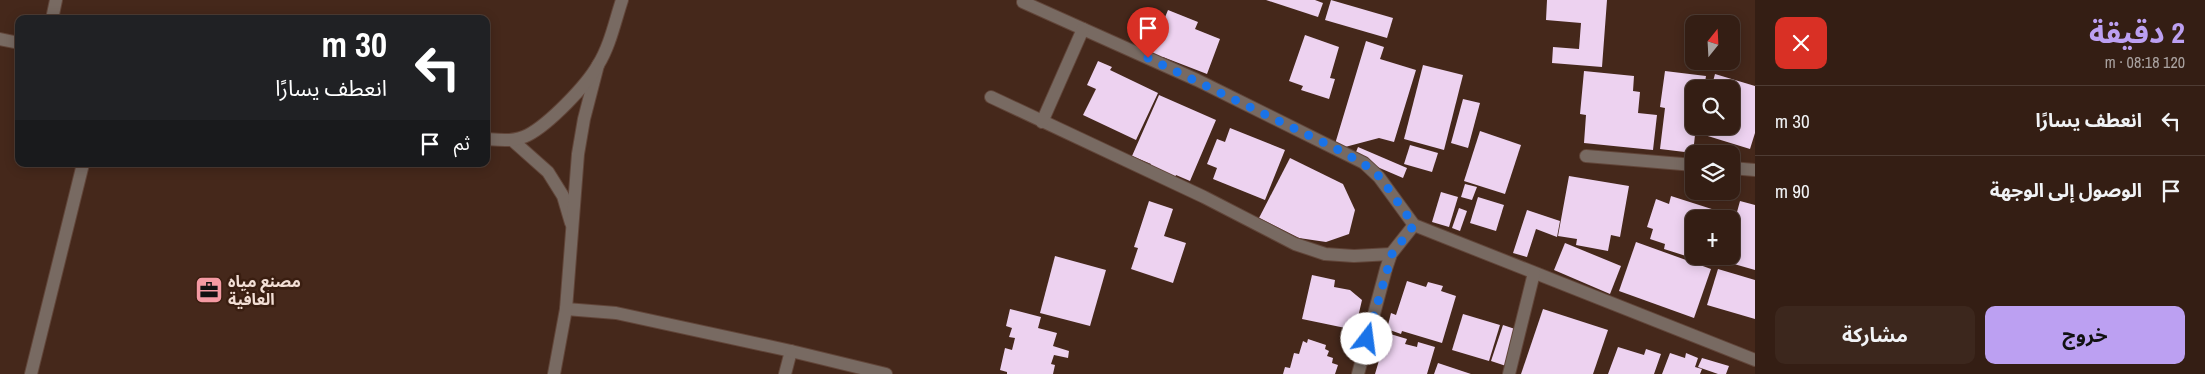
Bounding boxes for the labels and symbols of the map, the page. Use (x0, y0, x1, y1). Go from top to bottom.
pin (1127, 7, 1169, 58)
north arrow (1685, 15, 1740, 70)
place label: مصنع مياه العافية (228, 270, 301, 310)
office icon: مصنع مياه العافية (194, 275, 224, 305)
position arrow (1340, 312, 1392, 364)

